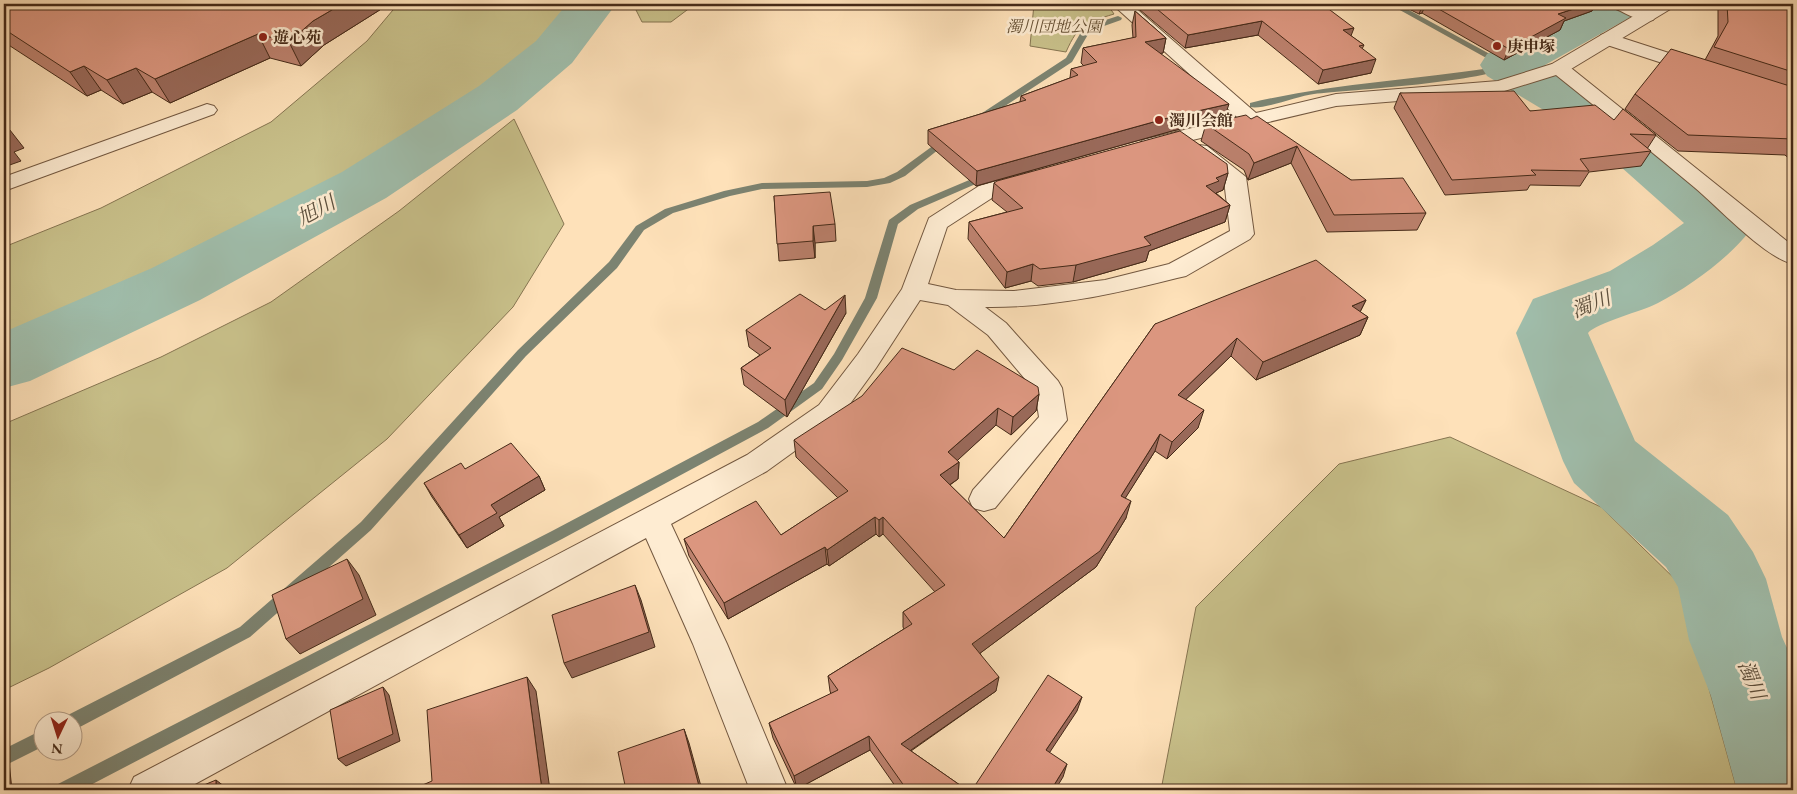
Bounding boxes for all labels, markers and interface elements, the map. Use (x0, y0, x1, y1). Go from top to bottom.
park label: 濁川団地公園 (1006, 16, 1105, 37)
place label: 遊心苑 (273, 27, 322, 48)
marker: 遊心苑 (257, 31, 269, 43)
place label: 庚申塚 (1507, 36, 1555, 57)
marker: 庚申塚 (1491, 40, 1503, 52)
place label: 濁川会館 (1169, 110, 1233, 131)
marker: 濁川会館 (1153, 114, 1165, 126)
water label: 旭川 (292, 188, 342, 231)
water label: 濁川 (1568, 284, 1616, 323)
water label: 濁川 (1732, 657, 1772, 705)
north arrow (32, 712, 82, 762)
text: N (50, 740, 63, 758)

